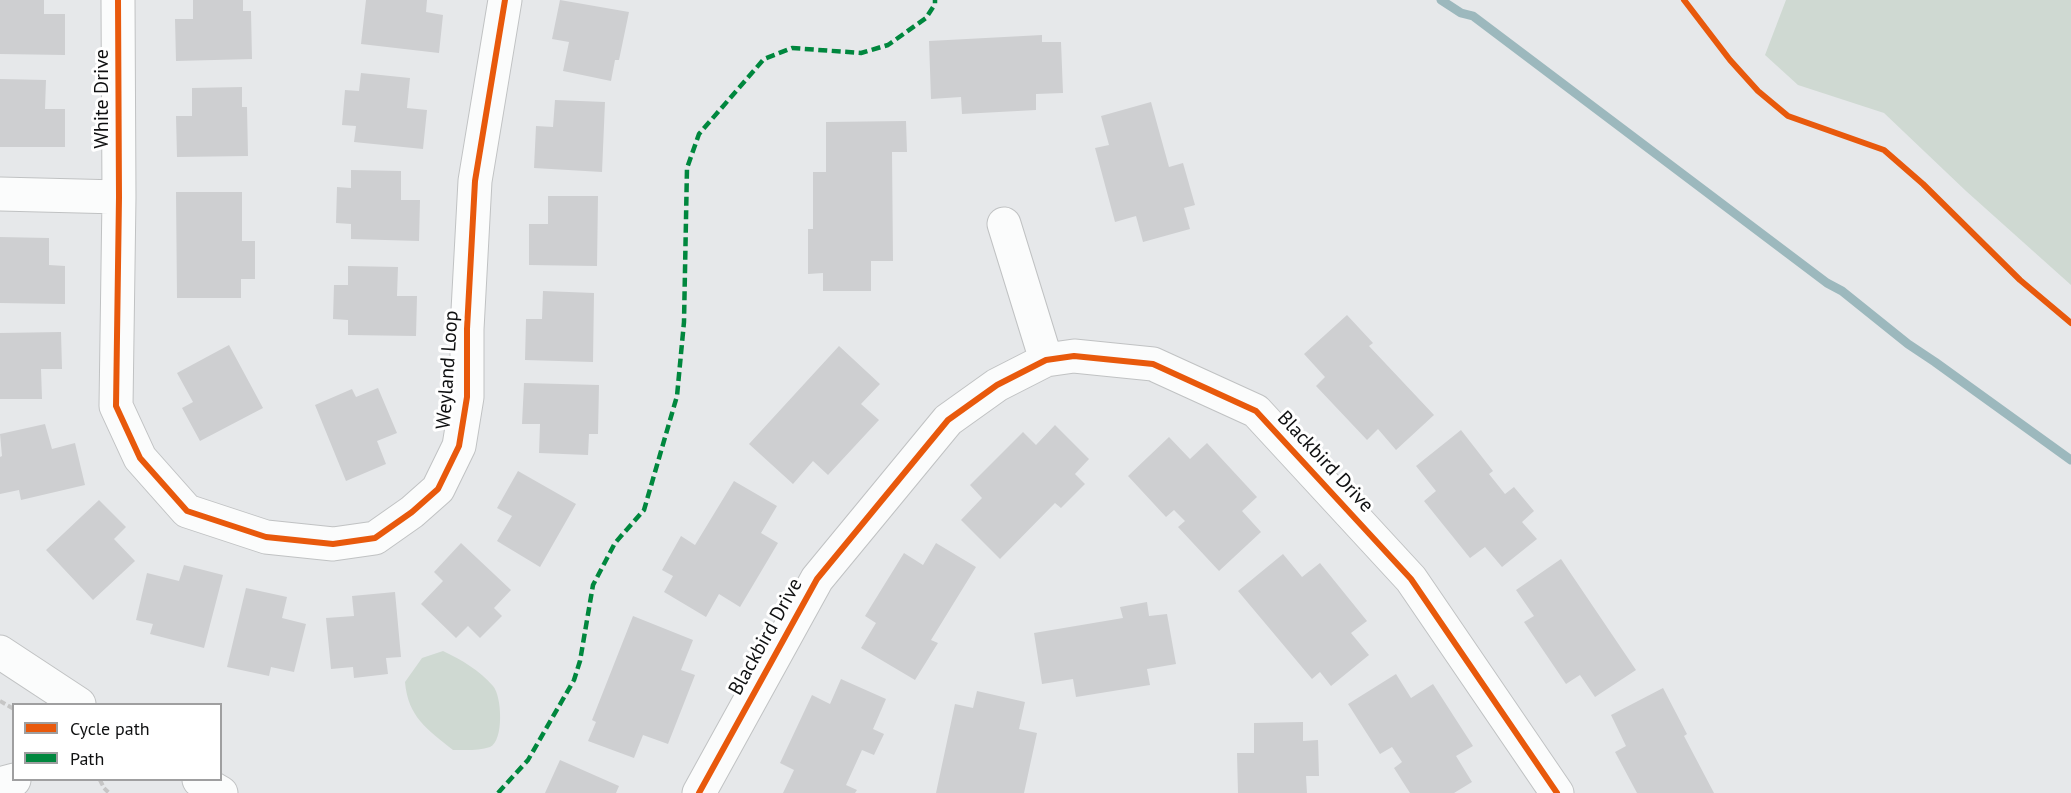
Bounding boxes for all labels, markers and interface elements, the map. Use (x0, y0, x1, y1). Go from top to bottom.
street label: White Drive (90, 49, 114, 149)
street label: Weyland Loop (432, 310, 464, 430)
street label: Blackbird Drive (1272, 406, 1378, 518)
street label: Blackbird Drive (724, 574, 808, 700)
legend (12, 703, 222, 781)
text: Cycle path (70, 717, 150, 740)
text: Path (70, 747, 104, 770)

